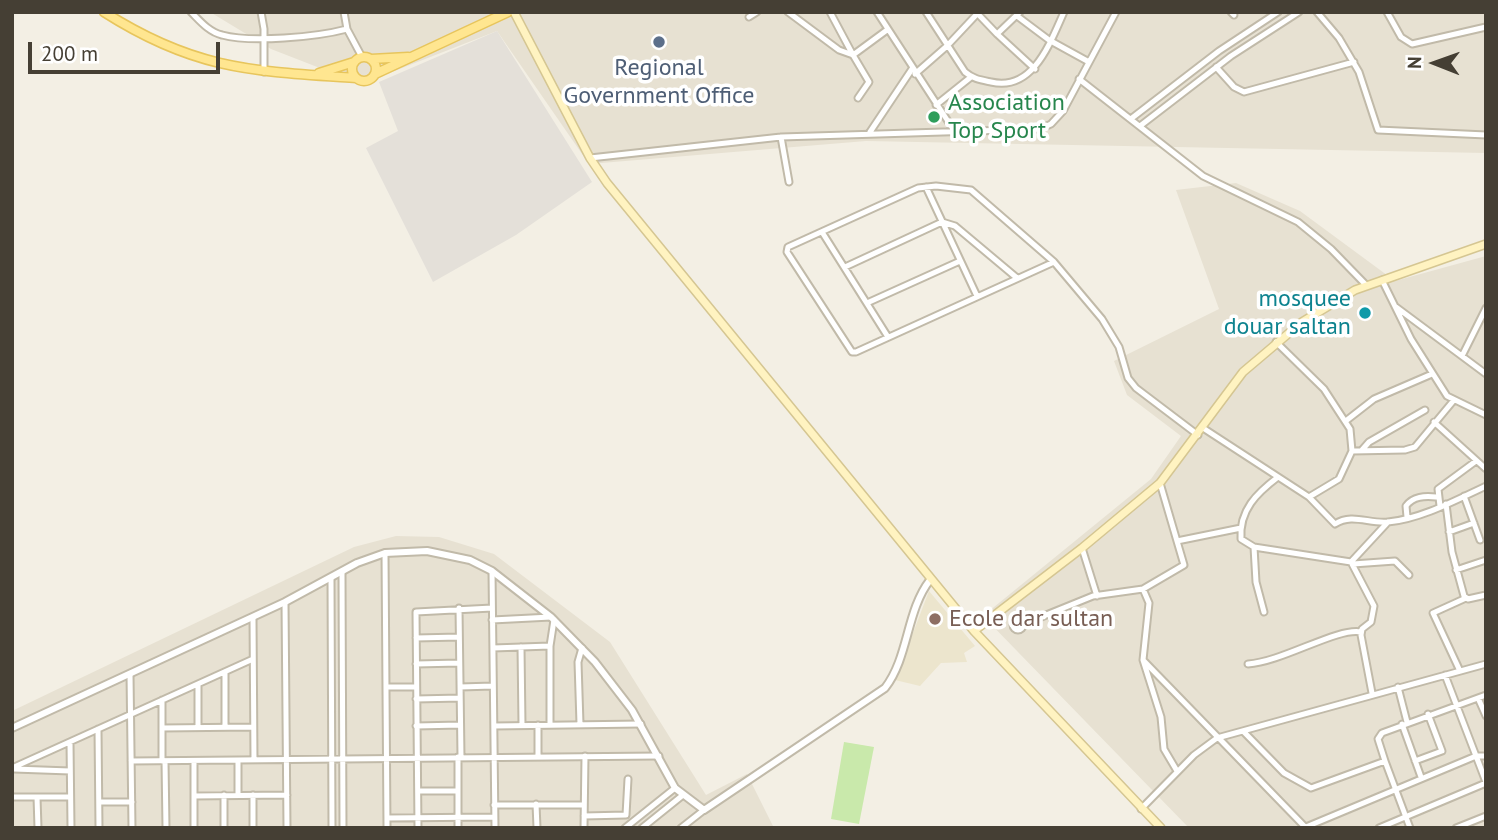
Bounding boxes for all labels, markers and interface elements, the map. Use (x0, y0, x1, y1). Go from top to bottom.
scale bar (32, 28, 224, 72)
north arrow (1400, 28, 1470, 98)
marker: Regional Government Office (651, 34, 667, 50)
text: 200 m (41, 40, 98, 67)
place label: Regional Government Office (564, 54, 754, 110)
text: N (1402, 56, 1426, 69)
place label: Association Top Sport (948, 89, 1065, 145)
marker: Association Top Sport (926, 109, 942, 125)
place label: mosquee douar saltan (1224, 285, 1351, 341)
marker: mosquee douar saltan (1357, 305, 1373, 321)
place label: Ecole dar sultan (949, 605, 1113, 633)
marker: Ecole dar sultan (927, 611, 943, 627)

